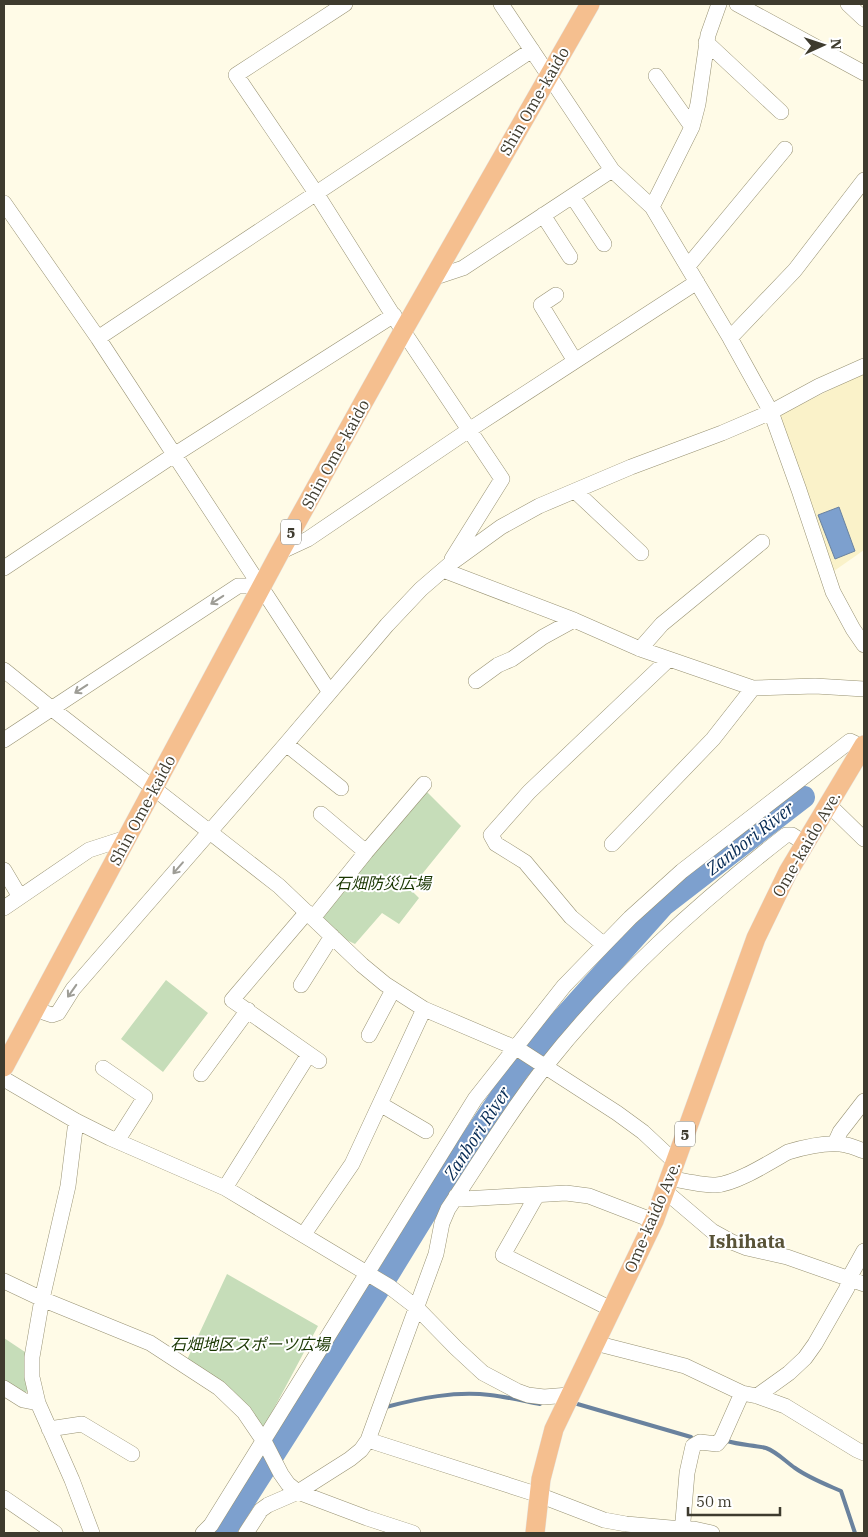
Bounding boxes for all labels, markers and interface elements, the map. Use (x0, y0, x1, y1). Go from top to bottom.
north arrow (798, 20, 848, 70)
text: N (827, 38, 845, 50)
street label: Shin Ome-kaido (495, 43, 573, 159)
street label: Shin Ome-kaido (297, 396, 373, 512)
road number: 5 (281, 520, 301, 544)
one-way arrow (210, 595, 224, 605)
one-way arrow (74, 684, 88, 694)
street label: Shin Ome-kaido (105, 751, 179, 869)
street label: Ome-kaido Ave. (768, 788, 844, 900)
water label: Zanbori River (700, 796, 800, 880)
one-way arrow (172, 861, 184, 874)
park label: 石畑防災広場 (335, 873, 433, 893)
one-way arrow (67, 984, 77, 998)
water label: Zanbori River (438, 1081, 516, 1185)
road number: 5 (675, 1122, 695, 1146)
street label: Ome-kaido Ave. (620, 1158, 684, 1276)
district label: Ishihata (709, 1229, 786, 1253)
park label: 石畑地区スポーツ広場 (170, 1334, 332, 1354)
scale bar (688, 1484, 780, 1516)
text: 50 m (696, 1492, 732, 1511)

